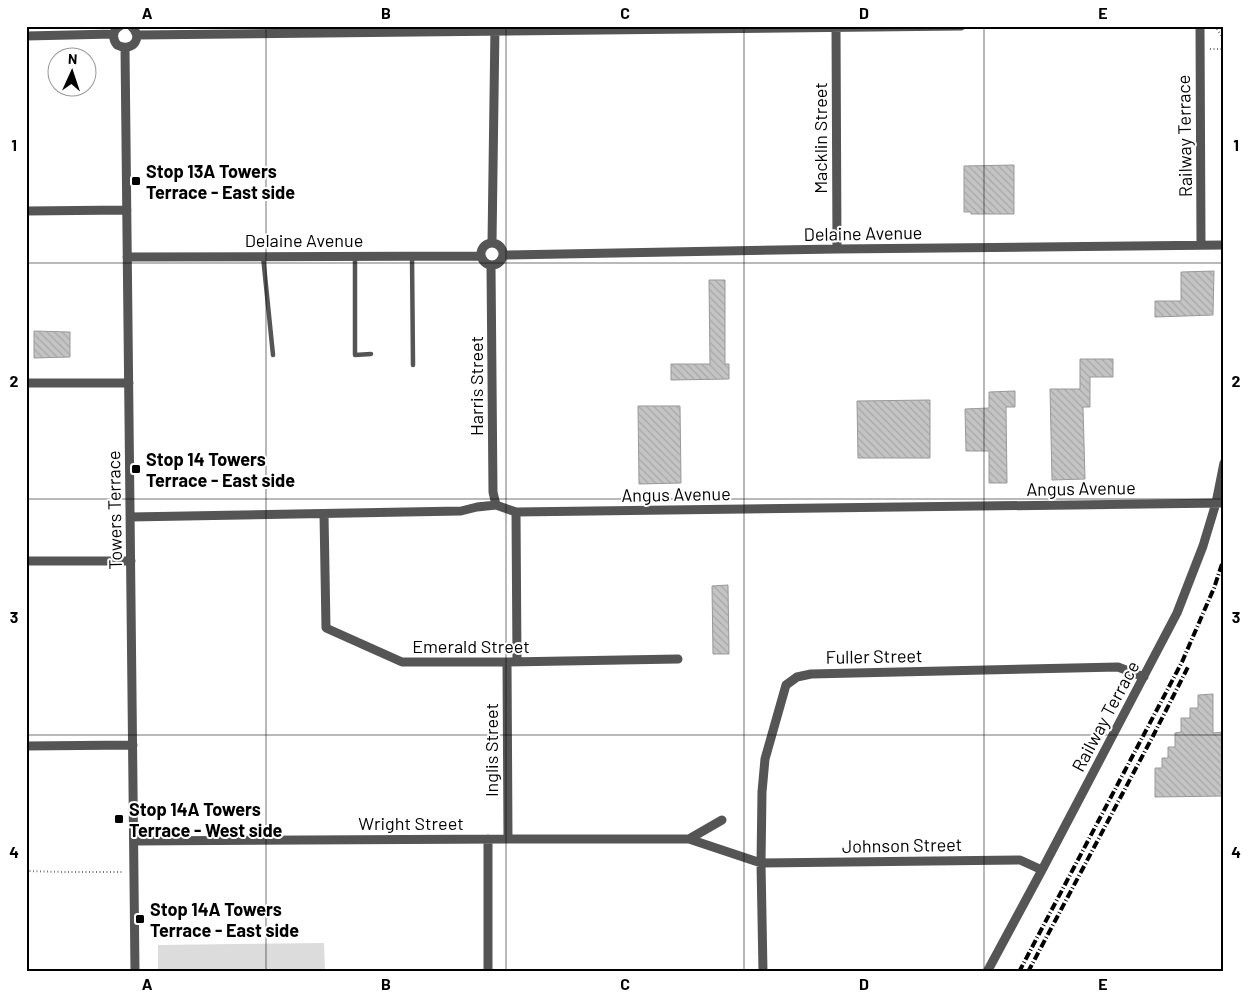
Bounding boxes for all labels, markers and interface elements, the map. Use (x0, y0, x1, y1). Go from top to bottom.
text: A (142, 3, 153, 22)
text: B (381, 3, 391, 22)
text: C (620, 3, 630, 22)
text: D (859, 3, 869, 22)
text: E (1098, 3, 1108, 22)
north arrow (48, 48, 98, 98)
text: N (68, 50, 78, 67)
street label: Railway Terrace (1172, 75, 1196, 197)
street label: Macklin Street (809, 82, 831, 194)
text: 1 (11, 135, 17, 154)
text: 1 (1233, 135, 1239, 154)
place label: Stop 13A Towers Terrace - East side (146, 160, 295, 203)
marker: Stop 13A Towers Terrace - East side (130, 175, 142, 187)
street label: Delaine Avenue (804, 221, 922, 245)
street label: Delaine Avenue (245, 229, 363, 251)
street label: Harris Street (465, 336, 487, 436)
text: 2 (10, 371, 19, 390)
text: 2 (1232, 371, 1241, 390)
place label: Stop 14 Towers Terrace - East side (146, 448, 295, 491)
street label: Towers Terrace (102, 450, 126, 570)
marker: Stop 14 Towers Terrace - East side (130, 463, 142, 475)
street label: Angus Avenue (1026, 476, 1136, 500)
street label: Angus Avenue (621, 482, 731, 506)
text: 3 (10, 607, 18, 626)
text: 3 (1232, 607, 1240, 626)
street label: Emerald Street (412, 635, 530, 657)
street label: Fuller Street (825, 644, 923, 668)
street label: Railway Terrace (1067, 657, 1143, 775)
street label: Inglis Street (480, 703, 502, 797)
place label: Stop 14A Towers Terrace - West side (129, 798, 283, 841)
street label: Wright Street (358, 812, 464, 834)
marker: Stop 14A Towers Terrace - West side (113, 813, 125, 825)
street label: Johnson Street (842, 833, 962, 857)
text: 4 (9, 842, 19, 861)
text: 4 (1231, 842, 1241, 861)
place label: Stop 14A Towers Terrace - East side (150, 898, 299, 941)
marker: Stop 14A Towers Terrace - East side (134, 913, 146, 925)
text: A (142, 974, 153, 993)
text: B (381, 974, 391, 993)
text: C (620, 974, 630, 993)
text: D (859, 974, 869, 993)
text: E (1098, 974, 1108, 993)

